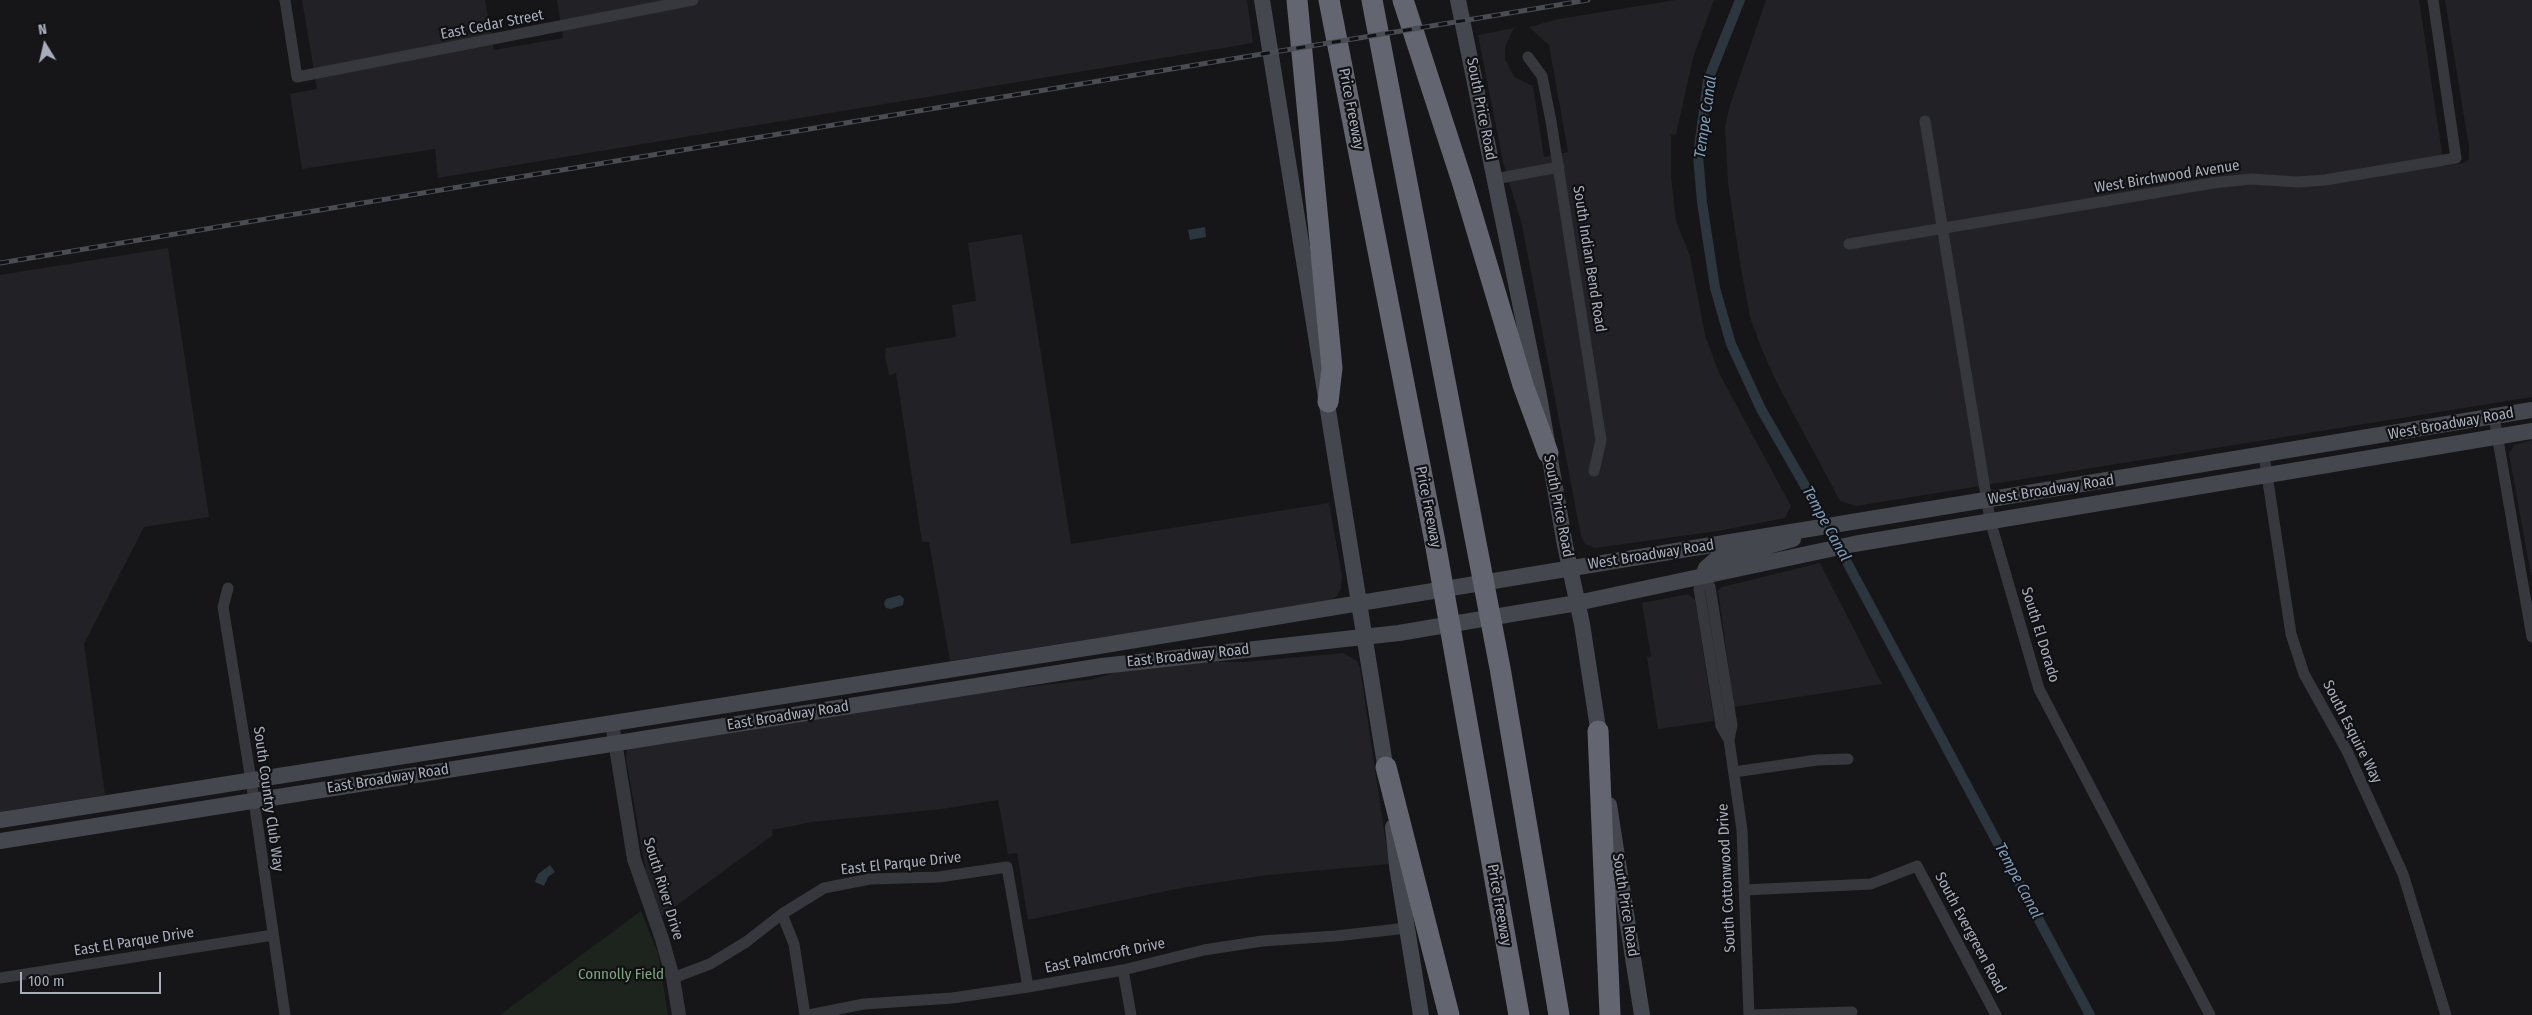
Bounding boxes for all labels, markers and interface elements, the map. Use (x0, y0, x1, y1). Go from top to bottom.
street label: East Cedar Street (439, 6, 545, 44)
north arrow (20, 20, 70, 70)
text: N (37, 21, 48, 39)
street label: South Price Road (1462, 56, 1500, 162)
street label: Price Freeway (1334, 67, 1368, 151)
water label: Tempe Canal (1691, 75, 1721, 159)
street label: West Birchwood Avenue (2093, 157, 2241, 197)
street label: South Indian Bend Road (1569, 184, 1609, 334)
street label: West Broadway Road (2387, 404, 2515, 444)
street label: South Price Road (1539, 453, 1577, 559)
street label: Price Freeway (1411, 465, 1445, 549)
street label: West Broadway Road (1987, 471, 2115, 509)
water label: Tempe Canal (1797, 483, 1855, 565)
street label: West Broadway Road (1587, 536, 1715, 574)
street label: South El Dorado (2017, 585, 2063, 685)
street label: East Broadway Road (1126, 641, 1250, 671)
street label: South Esquire Way (2318, 678, 2386, 786)
street label: East Broadway Road (726, 697, 850, 735)
street label: South Country Club Way (249, 725, 287, 873)
street label: East Broadway Road (326, 760, 450, 798)
street label: South Cottonwood Drive (1714, 803, 1740, 953)
street label: South River Drive (639, 836, 687, 942)
water label: Tempe Canal (1990, 840, 2046, 922)
street label: East El Parque Drive (840, 849, 962, 879)
street label: South Price Road (1608, 852, 1642, 958)
street label: Price Freeway (1483, 863, 1515, 947)
street label: South Evergreen Road (1930, 869, 2010, 997)
street label: East El Parque Drive (73, 924, 195, 960)
street label: East Palmcroft Drive (1043, 934, 1167, 978)
scale bar (22, 962, 164, 994)
park label: Connolly Field (578, 966, 664, 984)
text: 100 m (28, 972, 65, 990)

